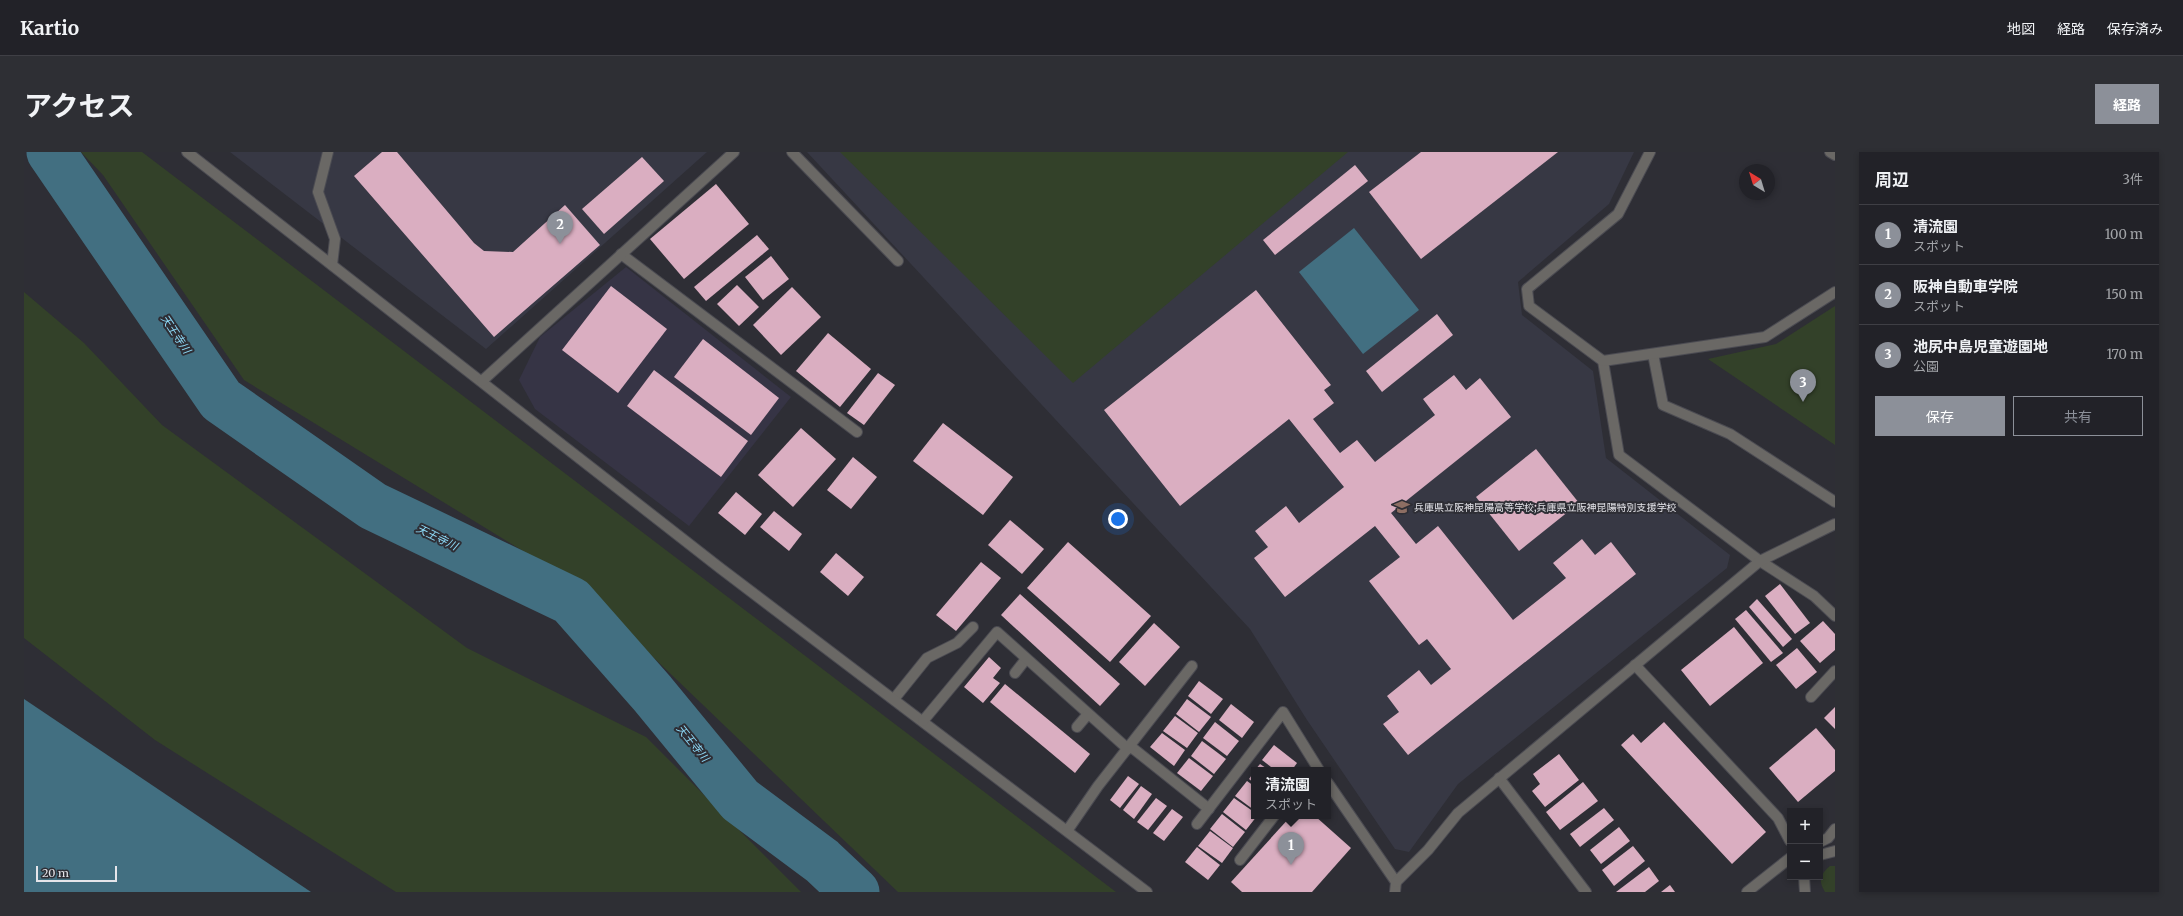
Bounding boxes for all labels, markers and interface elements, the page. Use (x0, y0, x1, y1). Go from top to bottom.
text: Kartio (20, 16, 79, 40)
text: 地図 (2007, 20, 2035, 38)
text: 経路 (2057, 20, 2085, 38)
text: 保存済み (2107, 20, 2163, 38)
button: 経路 (2095, 84, 2159, 124)
text: アクセス (24, 88, 135, 124)
north arrow (1739, 164, 1775, 200)
text: 周辺 (1875, 169, 1909, 191)
text: 3件 (2123, 171, 2143, 188)
pin: 2 (547, 211, 573, 244)
text: 清流園 (1913, 217, 1958, 236)
text: 1 (1885, 226, 1891, 243)
text: 100 m (2105, 226, 2143, 243)
text: スポット (1913, 238, 1965, 255)
text: 阪神自動車学院 (1913, 277, 2018, 296)
text: 2 (1884, 286, 1892, 303)
text: 150 m (2106, 286, 2143, 303)
text: スポット (1913, 298, 1965, 315)
water label: 天王寺川 (158, 312, 195, 357)
text: 池尻中島児童遊園地 (1913, 337, 2048, 356)
text: 3 (1884, 346, 1892, 363)
text: 170 m (2106, 346, 2143, 363)
text: 公園 (1913, 358, 1939, 375)
pin: 3 (1790, 369, 1816, 402)
button: 保存 (1875, 396, 2005, 436)
button: 共有 (2013, 396, 2143, 436)
school or university icon: 兵庫県立阪神昆陽高等学校;兵庫県立阪神昆陽特別支援学校 (1393, 498, 1411, 516)
place label: 兵庫県立阪神昆陽高等学校;兵庫県立阪神昆陽特別支援学校 (1414, 501, 1677, 514)
your location (1108, 509, 1128, 529)
water label: 天王寺川 (414, 521, 461, 553)
water label: 天王寺川 (674, 721, 713, 765)
popup (1251, 767, 1331, 819)
text: 清流園 (1265, 775, 1310, 794)
text: スポット (1265, 796, 1317, 813)
map controls (1787, 808, 1823, 880)
button: + (1787, 808, 1823, 844)
pin: 1 (1278, 832, 1304, 865)
button: − (1787, 844, 1823, 880)
scale bar (36, 864, 117, 883)
text: 20 m (42, 866, 69, 880)

